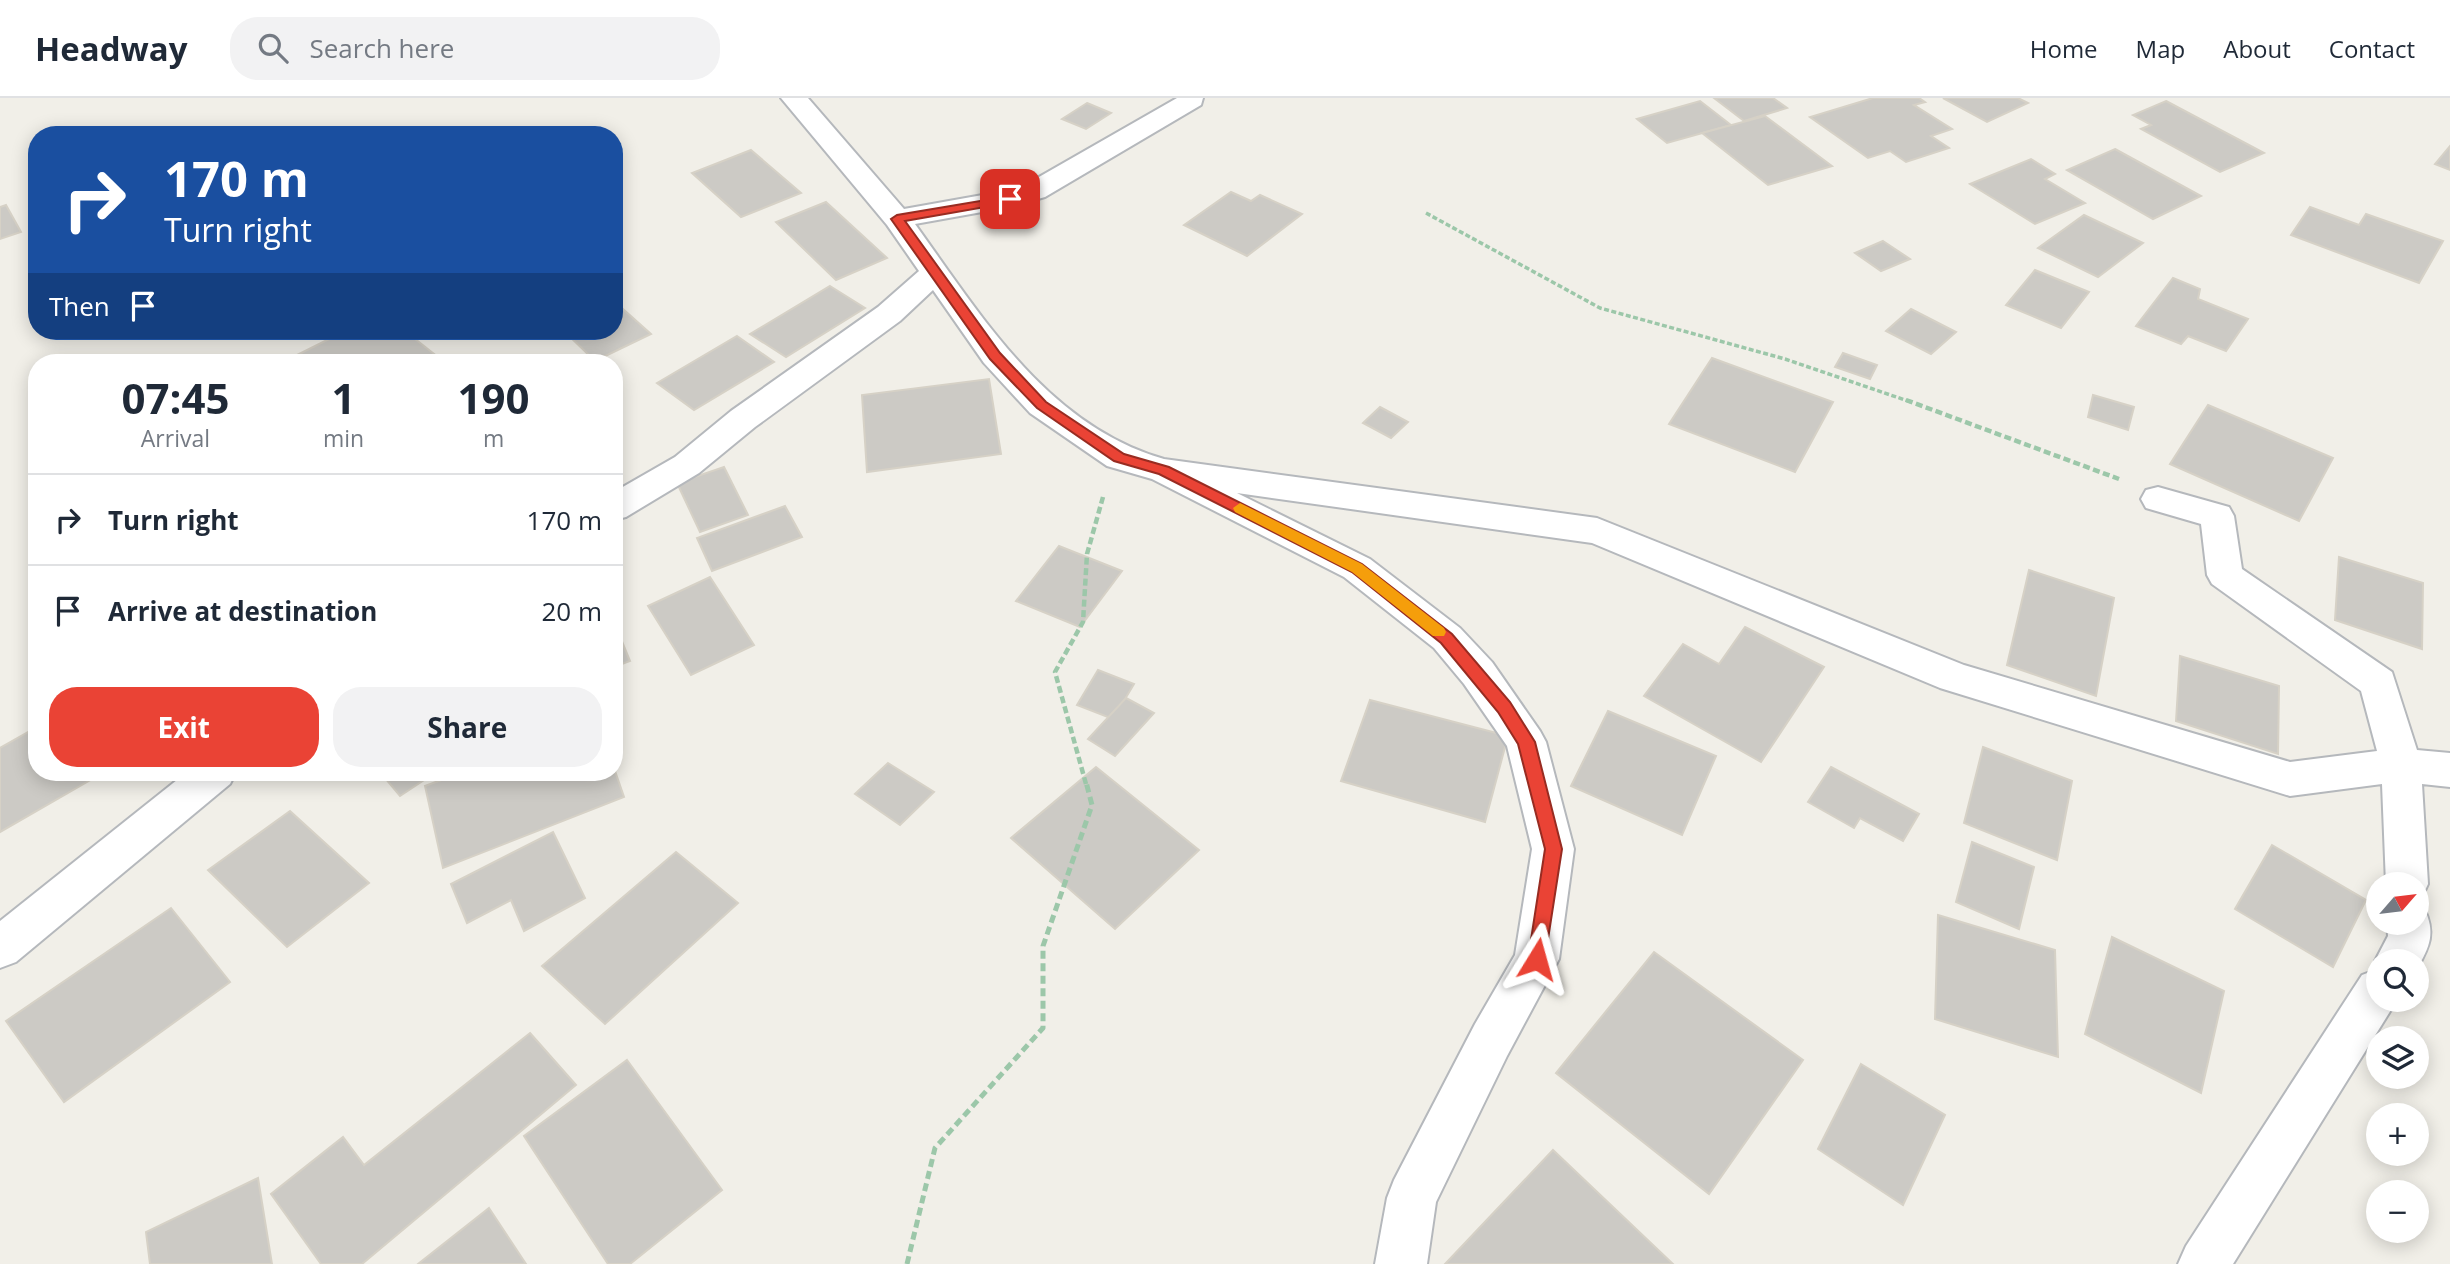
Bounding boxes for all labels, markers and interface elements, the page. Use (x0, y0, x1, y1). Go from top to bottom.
search box (230, 17, 720, 80)
text: Headway (35, 26, 188, 71)
icon: search (254, 29, 292, 67)
text: Search here (310, 30, 454, 66)
text: Home (2030, 32, 2098, 65)
text: Map (2136, 32, 2185, 65)
text: About (2223, 32, 2291, 65)
text: Contact (2329, 32, 2415, 65)
text: 170 m (164, 145, 309, 211)
icon: right (49, 154, 140, 245)
pin (980, 169, 1040, 229)
icon: arrive (991, 180, 1029, 218)
text: Turn right (164, 208, 312, 251)
icon: arrive (124, 287, 162, 325)
text: Then (49, 288, 110, 324)
text: 07:45 (121, 369, 229, 426)
text: 1 (331, 369, 356, 426)
text: 190 (458, 369, 530, 426)
text: Arrival (141, 422, 210, 454)
text: min (323, 422, 364, 454)
text: m (483, 422, 504, 454)
icon: right (49, 501, 87, 539)
text: Turn right (108, 502, 239, 538)
text: 170 m (527, 502, 602, 538)
icon: arrive (49, 592, 87, 630)
text: Arrive at destination (108, 593, 377, 629)
text: 20 m (541, 593, 602, 629)
button: Exit (49, 687, 319, 767)
button: Share (333, 687, 602, 767)
north arrow (2366, 872, 2429, 934)
map controls (2366, 872, 2429, 1243)
position arrow (1500, 922, 1574, 996)
button: search (2366, 949, 2429, 1012)
button: layers (2366, 1026, 2429, 1089)
button: + (2366, 1103, 2429, 1166)
button: − (2366, 1180, 2429, 1243)

